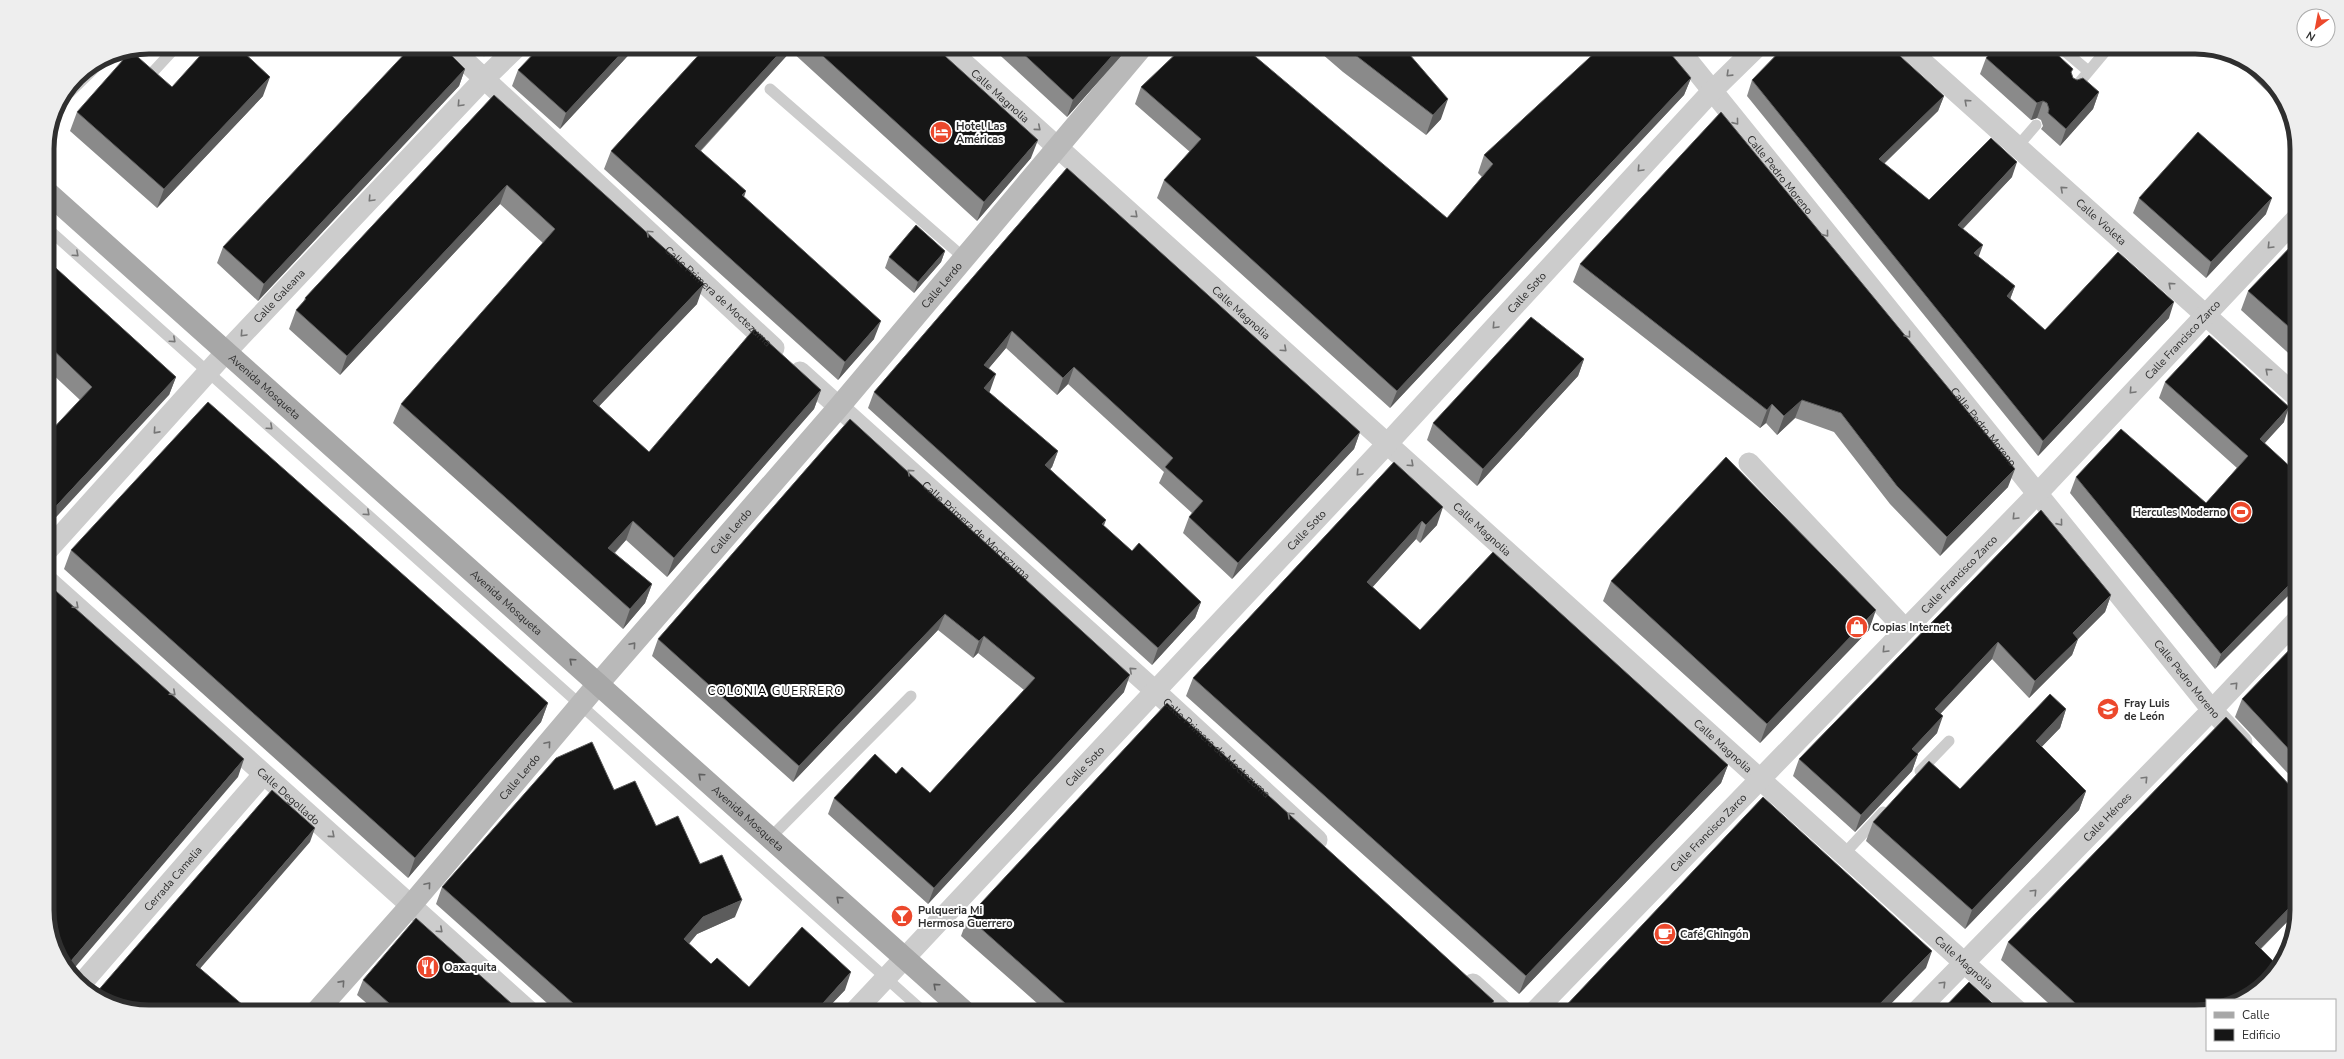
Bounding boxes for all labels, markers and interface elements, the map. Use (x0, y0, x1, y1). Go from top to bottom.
north arrow (2296, 8, 2336, 48)
text: N (2303, 28, 2318, 45)
street label: Calle Magnolia (967, 66, 1033, 127)
one-way arrow (1726, 69, 1734, 77)
one-way arrow (457, 99, 465, 107)
one-way arrow (1964, 99, 1971, 106)
one-way arrow (1732, 117, 1739, 124)
hotel icon: Hotel Las Américas (928, 119, 954, 145)
place label: Hotel Las Américas (956, 119, 1005, 147)
one-way arrow (1033, 124, 1041, 131)
street label: Calle Pedro Moreno (1743, 132, 1816, 218)
one-way arrow (1638, 164, 1645, 172)
one-way arrow (2061, 186, 2068, 193)
one-way arrow (368, 194, 376, 202)
street label: Calle Violeta (2072, 195, 2130, 249)
one-way arrow (1130, 210, 1138, 218)
one-way arrow (1822, 229, 1829, 236)
one-way arrow (646, 230, 654, 237)
one-way arrow (2267, 241, 2275, 249)
street label: Calle Primera de Moctezuma (661, 243, 775, 350)
one-way arrow (72, 249, 79, 256)
street label: Calle Lerdo (918, 259, 966, 312)
street label: Calle Galeana (250, 266, 309, 326)
street label: Calle Soto (1504, 269, 1550, 317)
one-way arrow (2168, 282, 2175, 289)
street label: Calle Magnolia (1208, 283, 1273, 343)
street label: Calle Francisco Zarco (2141, 297, 2224, 383)
one-way arrow (1493, 321, 1500, 329)
one-way arrow (241, 329, 248, 337)
one-way arrow (1903, 330, 1910, 338)
one-way arrow (168, 336, 176, 343)
one-way arrow (1279, 344, 1286, 351)
street label: Avenida Mosqueta (225, 351, 304, 423)
one-way arrow (2265, 369, 2272, 376)
street label: Calle Pedro Moreno (1947, 384, 2020, 470)
one-way arrow (2130, 387, 2137, 394)
one-way arrow (265, 422, 273, 430)
one-way arrow (154, 426, 161, 433)
one-way arrow (1407, 459, 1414, 466)
one-way arrow (1357, 468, 1364, 476)
one-way arrow (907, 469, 915, 476)
street label: Calle Primera de Moctezuma (918, 478, 1034, 584)
street label: Calle Magnolia (1449, 499, 1514, 560)
sports icon: Hercules Moderno (2228, 499, 2254, 525)
street label: Calle Lerdo (707, 505, 755, 558)
place label: Hercules Moderno (2132, 505, 2226, 520)
street label: Calle Soto (1284, 507, 1330, 554)
one-way arrow (362, 509, 370, 516)
one-way arrow (2012, 512, 2020, 520)
one-way arrow (2055, 519, 2062, 526)
street label: Calle Francisco Zarco (1918, 532, 2001, 617)
street label: Avenida Mosqueta (467, 566, 546, 639)
one-way arrow (71, 601, 79, 608)
shop icon: Copias Internet (1844, 614, 1870, 640)
place label: Copias Internet (1872, 620, 1951, 635)
street label: Calle Pedro Moreno (2150, 637, 2223, 722)
one-way arrow (628, 642, 635, 649)
one-way arrow (1882, 645, 1890, 653)
one-way arrow (570, 659, 577, 666)
one-way arrow (1129, 668, 1137, 675)
one-way arrow (2231, 682, 2238, 690)
district label: COLONIA GUERRERO (708, 683, 844, 699)
one-way arrow (168, 688, 175, 695)
street label: Calle Primera de Moctezuma (1159, 695, 1274, 802)
school or university icon: Fray Luis de León (2095, 696, 2121, 722)
place label: Fray Luis de León (2124, 696, 2170, 724)
street label: Calle Magnolia (1690, 716, 1755, 777)
one-way arrow (544, 741, 551, 748)
street label: Calle Soto (1062, 743, 1108, 790)
street label: Calle Lerdo (496, 751, 544, 804)
street label: Calle Degollado (253, 764, 323, 829)
one-way arrow (698, 773, 705, 780)
one-way arrow (2140, 776, 2148, 784)
street label: Avenida Mosqueta (708, 782, 787, 855)
street label: Calle Héroes (2080, 789, 2135, 845)
street label: Calle Francisco Zarco (1667, 790, 1750, 876)
one-way arrow (1287, 812, 1295, 820)
one-way arrow (328, 831, 335, 838)
street label: Cerrada Camelia (141, 843, 206, 915)
one-way arrow (423, 883, 430, 890)
one-way arrow (2030, 889, 2037, 897)
one-way arrow (837, 897, 844, 904)
bar icon: Pulqueria Mi Hermosa Guerrero (889, 903, 915, 929)
place label: Pulqueria Mi Hermosa Guerrero (918, 903, 1013, 931)
cafe icon: Café Chingón (1652, 921, 1678, 947)
one-way arrow (436, 926, 443, 933)
place label: Café Chingón (1680, 927, 1749, 942)
street label: Calle Magnolia (1931, 933, 1996, 993)
restaurant icon: Oaxaquita (415, 954, 441, 980)
place label: Oaxaquita (444, 960, 497, 975)
one-way arrow (337, 980, 344, 988)
one-way arrow (1938, 981, 1946, 989)
one-way arrow (933, 983, 941, 991)
legend (2206, 999, 2336, 1051)
text: Calle (2242, 1007, 2270, 1023)
text: Edificio (2242, 1027, 2281, 1043)

